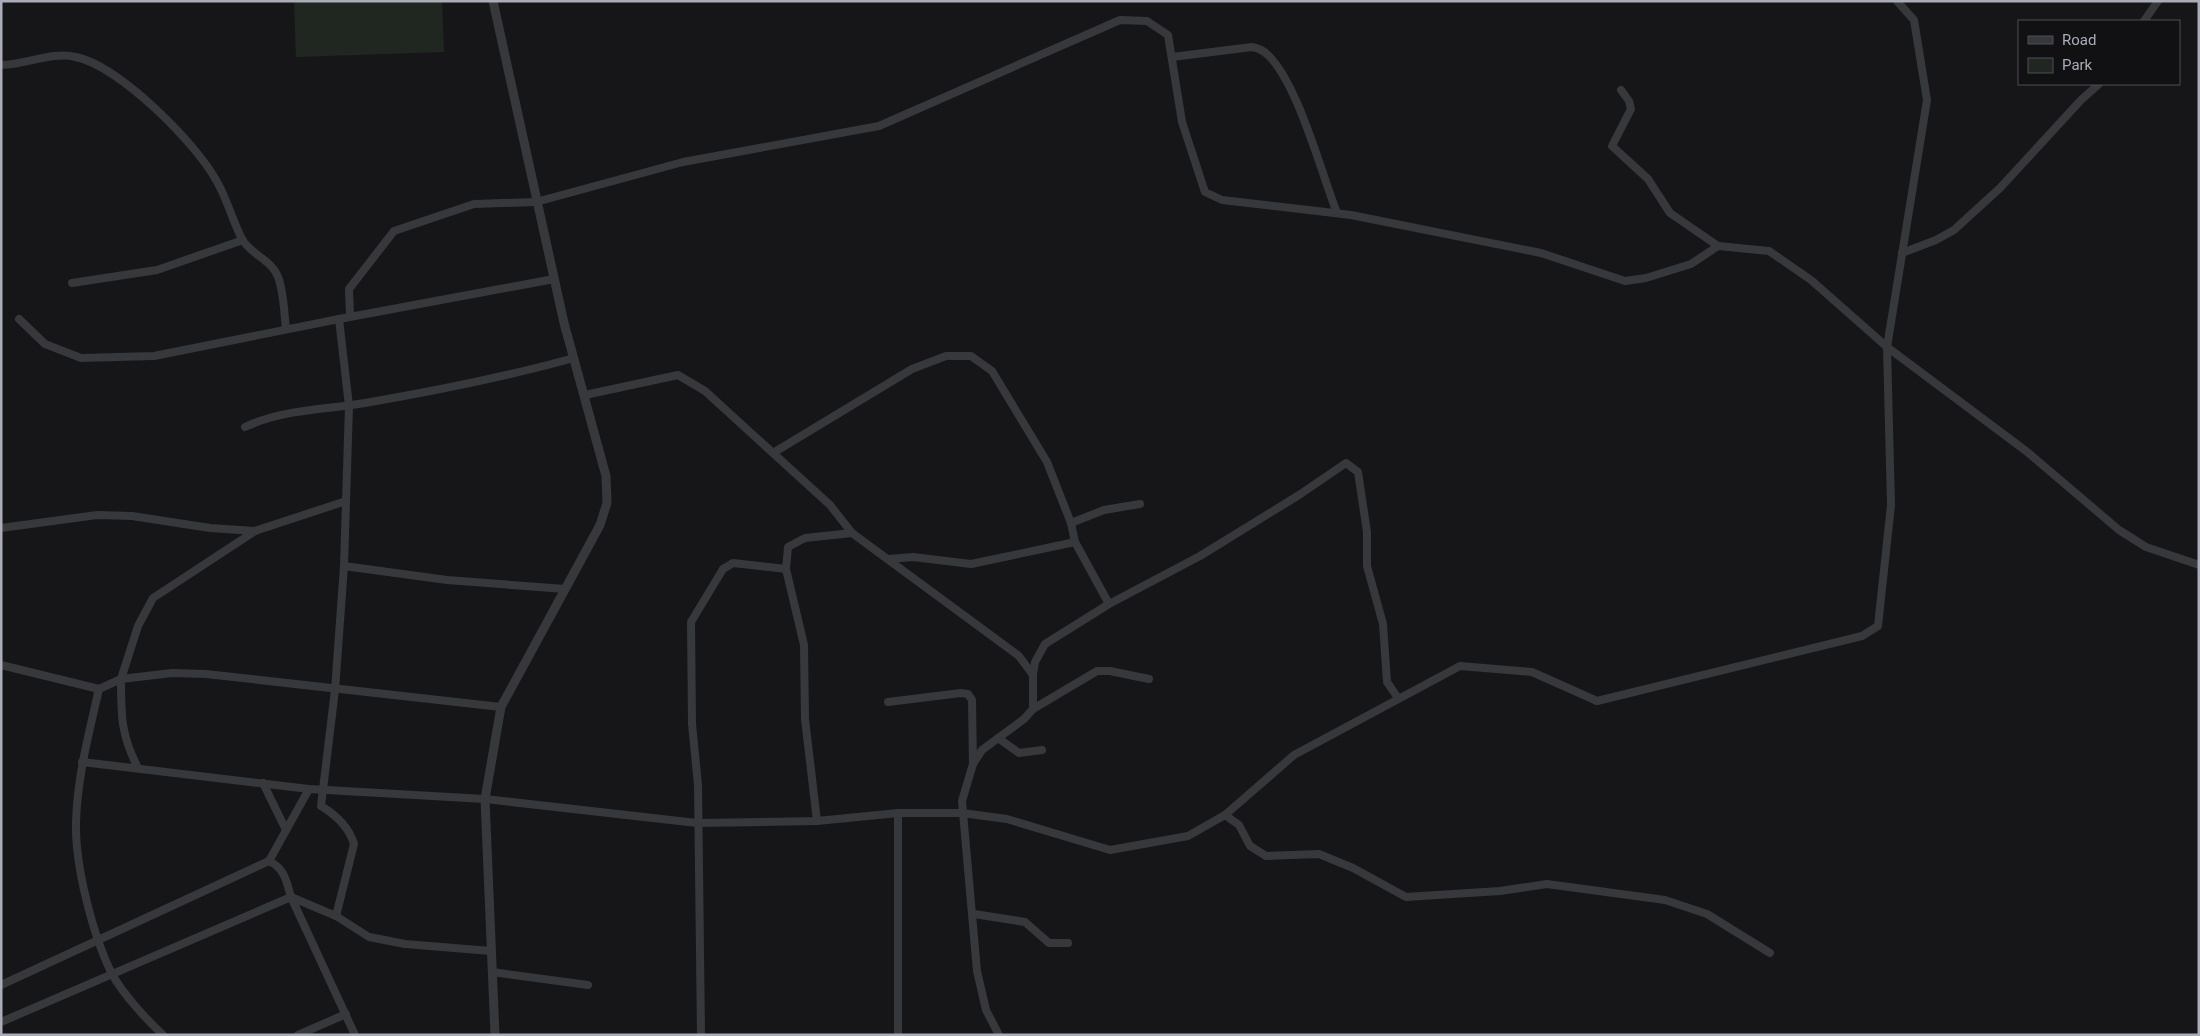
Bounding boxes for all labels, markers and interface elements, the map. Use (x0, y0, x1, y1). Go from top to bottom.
legend (2018, 20, 2180, 85)
text: Road (2062, 31, 2096, 49)
text: Park (2062, 56, 2093, 74)

